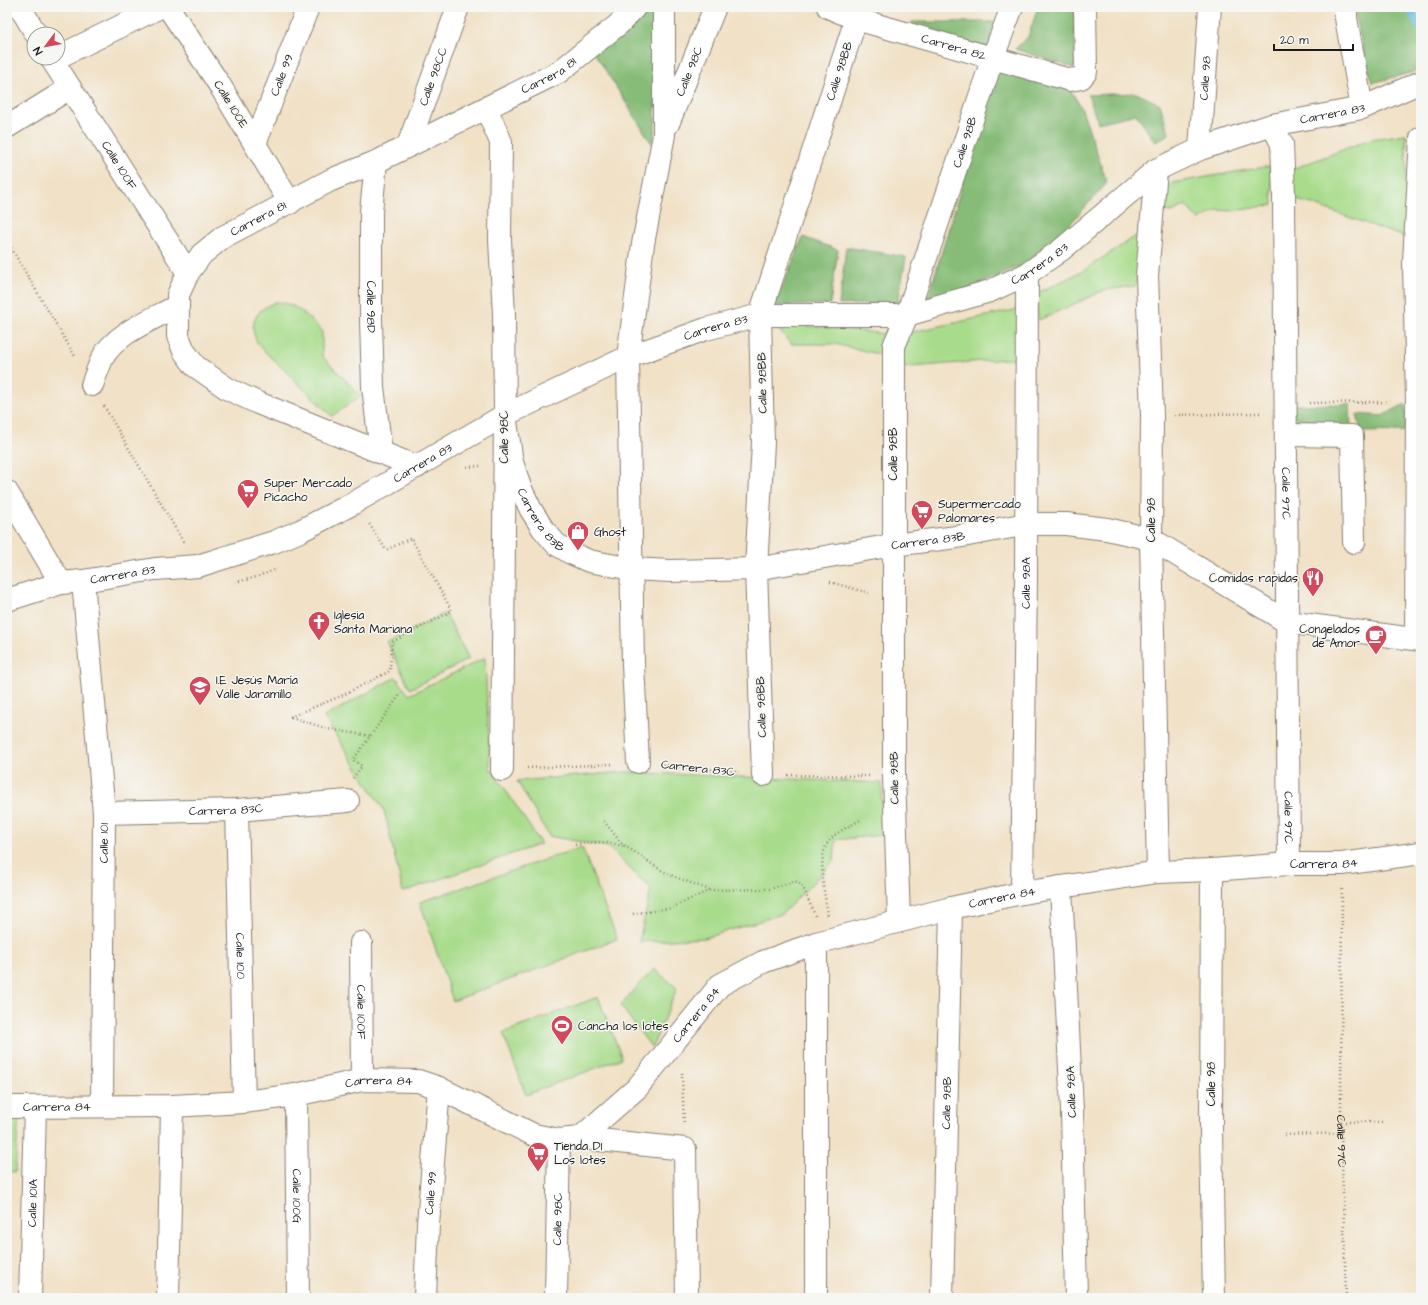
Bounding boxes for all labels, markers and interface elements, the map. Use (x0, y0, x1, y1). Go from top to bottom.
north arrow (26, 26, 66, 66)
scale bar (1274, 26, 1353, 52)
street label: Carrera 82 (919, 30, 988, 65)
text: 20 m (1280, 32, 1309, 49)
street label: Calle 98BB (822, 39, 857, 103)
street label: Calle 98C (672, 43, 708, 99)
text: N (30, 44, 46, 58)
street label: Calle 98CC (415, 44, 452, 108)
street label: Calle 99 (266, 52, 298, 98)
street label: Carrera 81 (518, 53, 580, 98)
street label: Calle 98 (1195, 55, 1216, 101)
street label: Calle 100E (209, 77, 252, 131)
street label: Carrera 83 (1299, 100, 1366, 129)
street label: Calle 98B (949, 114, 982, 170)
street label: Calle 100F (97, 138, 141, 194)
street label: Carrera 81 (227, 197, 290, 241)
street label: Carrera 83 (1008, 239, 1072, 289)
street label: Calle 98D (362, 281, 379, 333)
street label: Carrera 83 (682, 311, 750, 345)
street label: Calle 98BB (753, 352, 772, 414)
street label: Calle 98C (496, 410, 513, 463)
street label: Calle 98B (885, 427, 902, 480)
street label: Carrera 83 (390, 439, 456, 487)
street label: Calle 97C (1277, 467, 1294, 520)
place label: Super Mercado Picacho (264, 475, 352, 506)
supermarket icon: Super Mercado Picacho (235, 477, 261, 510)
street label: Carrera 83B (513, 485, 568, 556)
place label: Supermercado Palomares (938, 496, 1021, 527)
supermarket icon: Supermercado Palomares (909, 498, 935, 531)
street label: Calle 98 (1143, 498, 1160, 542)
shop icon: Ghost (565, 519, 591, 552)
place label: Ghost (594, 524, 626, 541)
street label: Carrera 83B (890, 528, 967, 554)
street label: Calle 98A (1018, 557, 1035, 609)
street label: Carrera 83 (89, 561, 157, 589)
restaurant icon: Comidas rapidas (1300, 565, 1326, 598)
place label: Comidas rapidas (1209, 570, 1298, 587)
place label: Iglesia Santa Mariana (334, 607, 412, 638)
church icon: Iglesia Santa Mariana (306, 609, 332, 642)
place label: Congelados de Amor (1299, 621, 1360, 652)
cafe icon: Congelados de Amor (1363, 623, 1389, 656)
place label: I.E Jesús María Valle Jaramillo (216, 672, 298, 703)
school or university icon: I.E Jesús María Valle Jaramillo (187, 674, 213, 707)
street label: Calle 98BB (752, 676, 771, 738)
street label: Calle 98B (886, 751, 903, 805)
street label: Carrera 83C (660, 756, 736, 781)
street label: Calle 97C (1279, 791, 1297, 844)
street label: Carrera 83C (189, 800, 264, 820)
street label: Calle 101 (96, 822, 113, 863)
street label: Carrera 84 (1290, 854, 1359, 873)
street label: Carrera 84 (967, 883, 1037, 913)
street label: Calle 100 (231, 933, 249, 980)
street label: Carrera 84 (669, 983, 724, 1047)
street label: Calle 100F (352, 985, 370, 1040)
sports icon: Cancha los lotes (549, 1013, 575, 1046)
place label: Cancha los lotes (578, 1018, 669, 1035)
street label: Calle 98 (1203, 1062, 1220, 1106)
street label: Calle 98A (1062, 1065, 1081, 1118)
street label: Carrera 84 (343, 1072, 413, 1093)
street label: Calle 98B (938, 1076, 956, 1130)
street label: Carrera 84 (23, 1098, 91, 1116)
street label: Calle 97C (1332, 1115, 1350, 1168)
place label: Tienda D1 Los lotes (554, 1138, 606, 1169)
supermarket icon: Tienda D1 Los lotes (525, 1140, 551, 1173)
street label: Calle 100G (288, 1169, 305, 1224)
street label: Calle 99 (421, 1171, 441, 1216)
street label: Calle 101A (24, 1178, 42, 1227)
street label: Calle 98C (549, 1192, 567, 1246)

